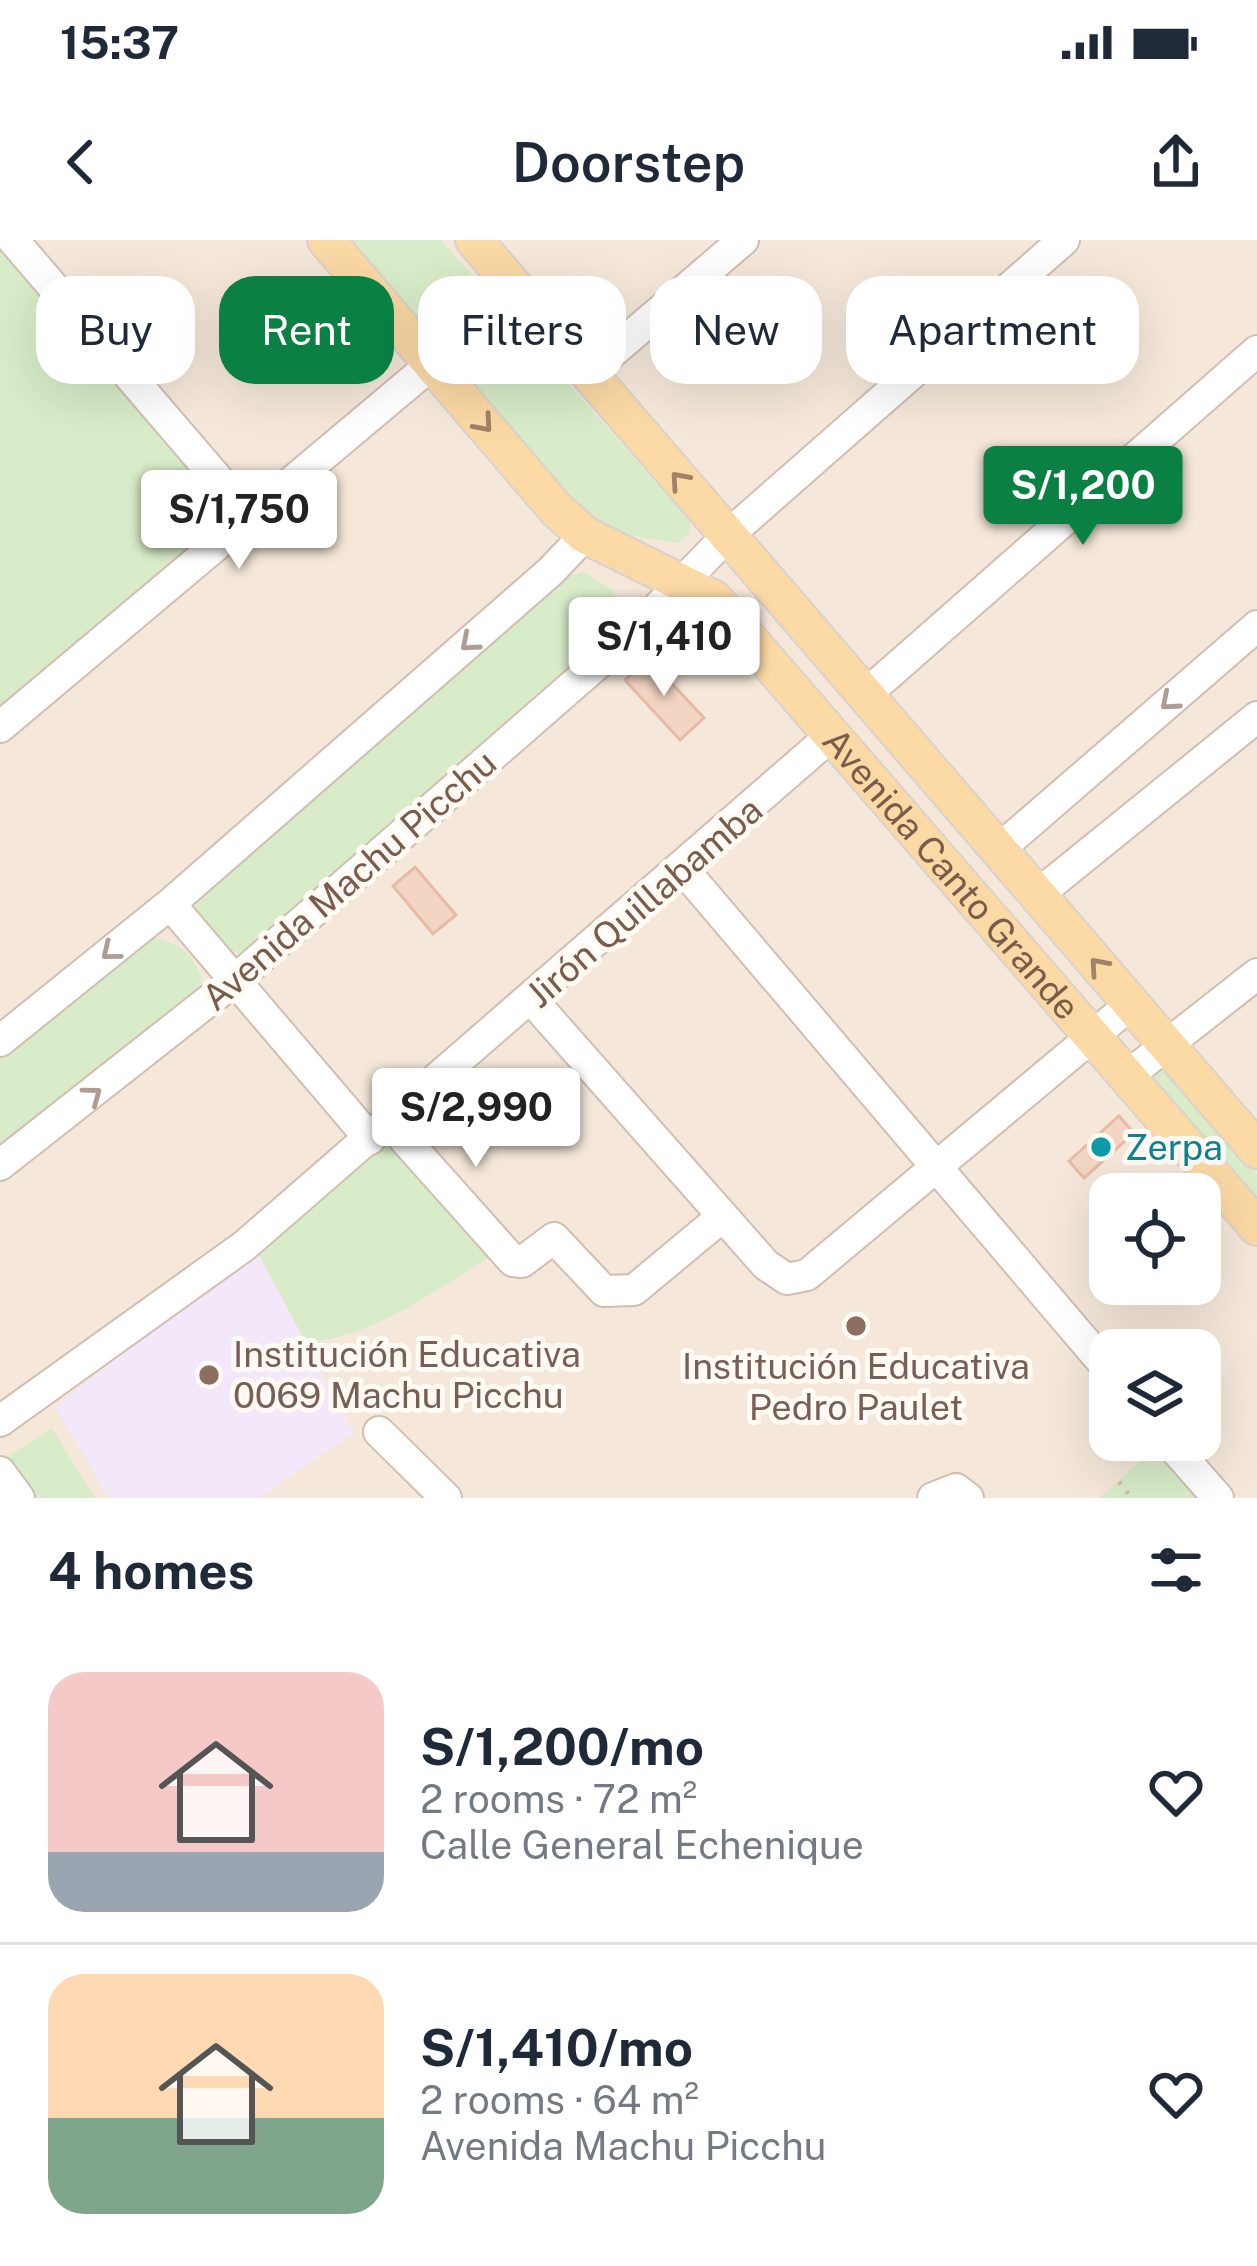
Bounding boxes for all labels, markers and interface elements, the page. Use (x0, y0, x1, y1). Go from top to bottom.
text: 15:37 (60, 16, 179, 69)
icon: back (48, 129, 114, 195)
icon: share (1143, 129, 1209, 195)
text: Doorstep (512, 131, 745, 194)
chip: Buy (36, 276, 195, 384)
chip: Rent (219, 276, 394, 384)
chip: Filters (418, 276, 626, 384)
chip: New (650, 276, 822, 384)
chip: Apartment (846, 276, 1139, 384)
one-way arrow (470, 410, 491, 432)
pin: S/1,200 (972, 446, 1194, 548)
text: S/1,200 (1010, 462, 1156, 508)
pin: S/1,750 (128, 470, 350, 572)
one-way arrow (672, 472, 694, 494)
text: S/1,750 (168, 486, 310, 532)
pin: S/1,410 (553, 597, 775, 699)
text: S/1,410 (596, 613, 732, 659)
one-way arrow (461, 629, 482, 650)
one-way arrow (1160, 688, 1182, 710)
street label: Avenida Canto Grande (814, 720, 1089, 1028)
street label: Avenida Machu Picchu (194, 741, 504, 1019)
street label: Jirón Quillabamba (518, 788, 770, 1016)
one-way arrow (101, 938, 123, 960)
one-way arrow (1091, 959, 1112, 980)
pin: S/2,990 (365, 1068, 587, 1170)
text: S/2,990 (399, 1084, 553, 1130)
one-way arrow (80, 1087, 102, 1109)
place label: Zerpa (1125, 1126, 1223, 1168)
marker: Zerpa (1088, 1134, 1114, 1160)
map controls (1089, 1173, 1221, 1461)
button: locate (1089, 1173, 1221, 1305)
marker: Institución Educativa Pedro Paulet (843, 1313, 869, 1339)
button: layers (1089, 1329, 1221, 1461)
place label: Institución Educativa 0069 Machu Picchu (233, 1333, 581, 1416)
place label: Institución Educativa Pedro Paulet (682, 1345, 1030, 1428)
marker: Institución Educativa 0069 Machu Picchu (196, 1362, 222, 1388)
icon: filters (1143, 1537, 1209, 1603)
text: 4 homes (48, 1541, 254, 1600)
text: S/1,200/mo (420, 1717, 704, 1776)
icon: home (144, 1720, 288, 1864)
icon: heart (1143, 1759, 1209, 1825)
text: 2 rooms · 72 m² (420, 1776, 697, 1822)
text: Calle General Echenique (420, 1822, 864, 1868)
text: S/1,410/mo (420, 2018, 693, 2077)
icon: home (144, 2022, 288, 2166)
icon: heart (1143, 2061, 1209, 2127)
text: 2 rooms · 64 m² (420, 2077, 699, 2123)
text: Avenida Machu Picchu (420, 2123, 826, 2169)

